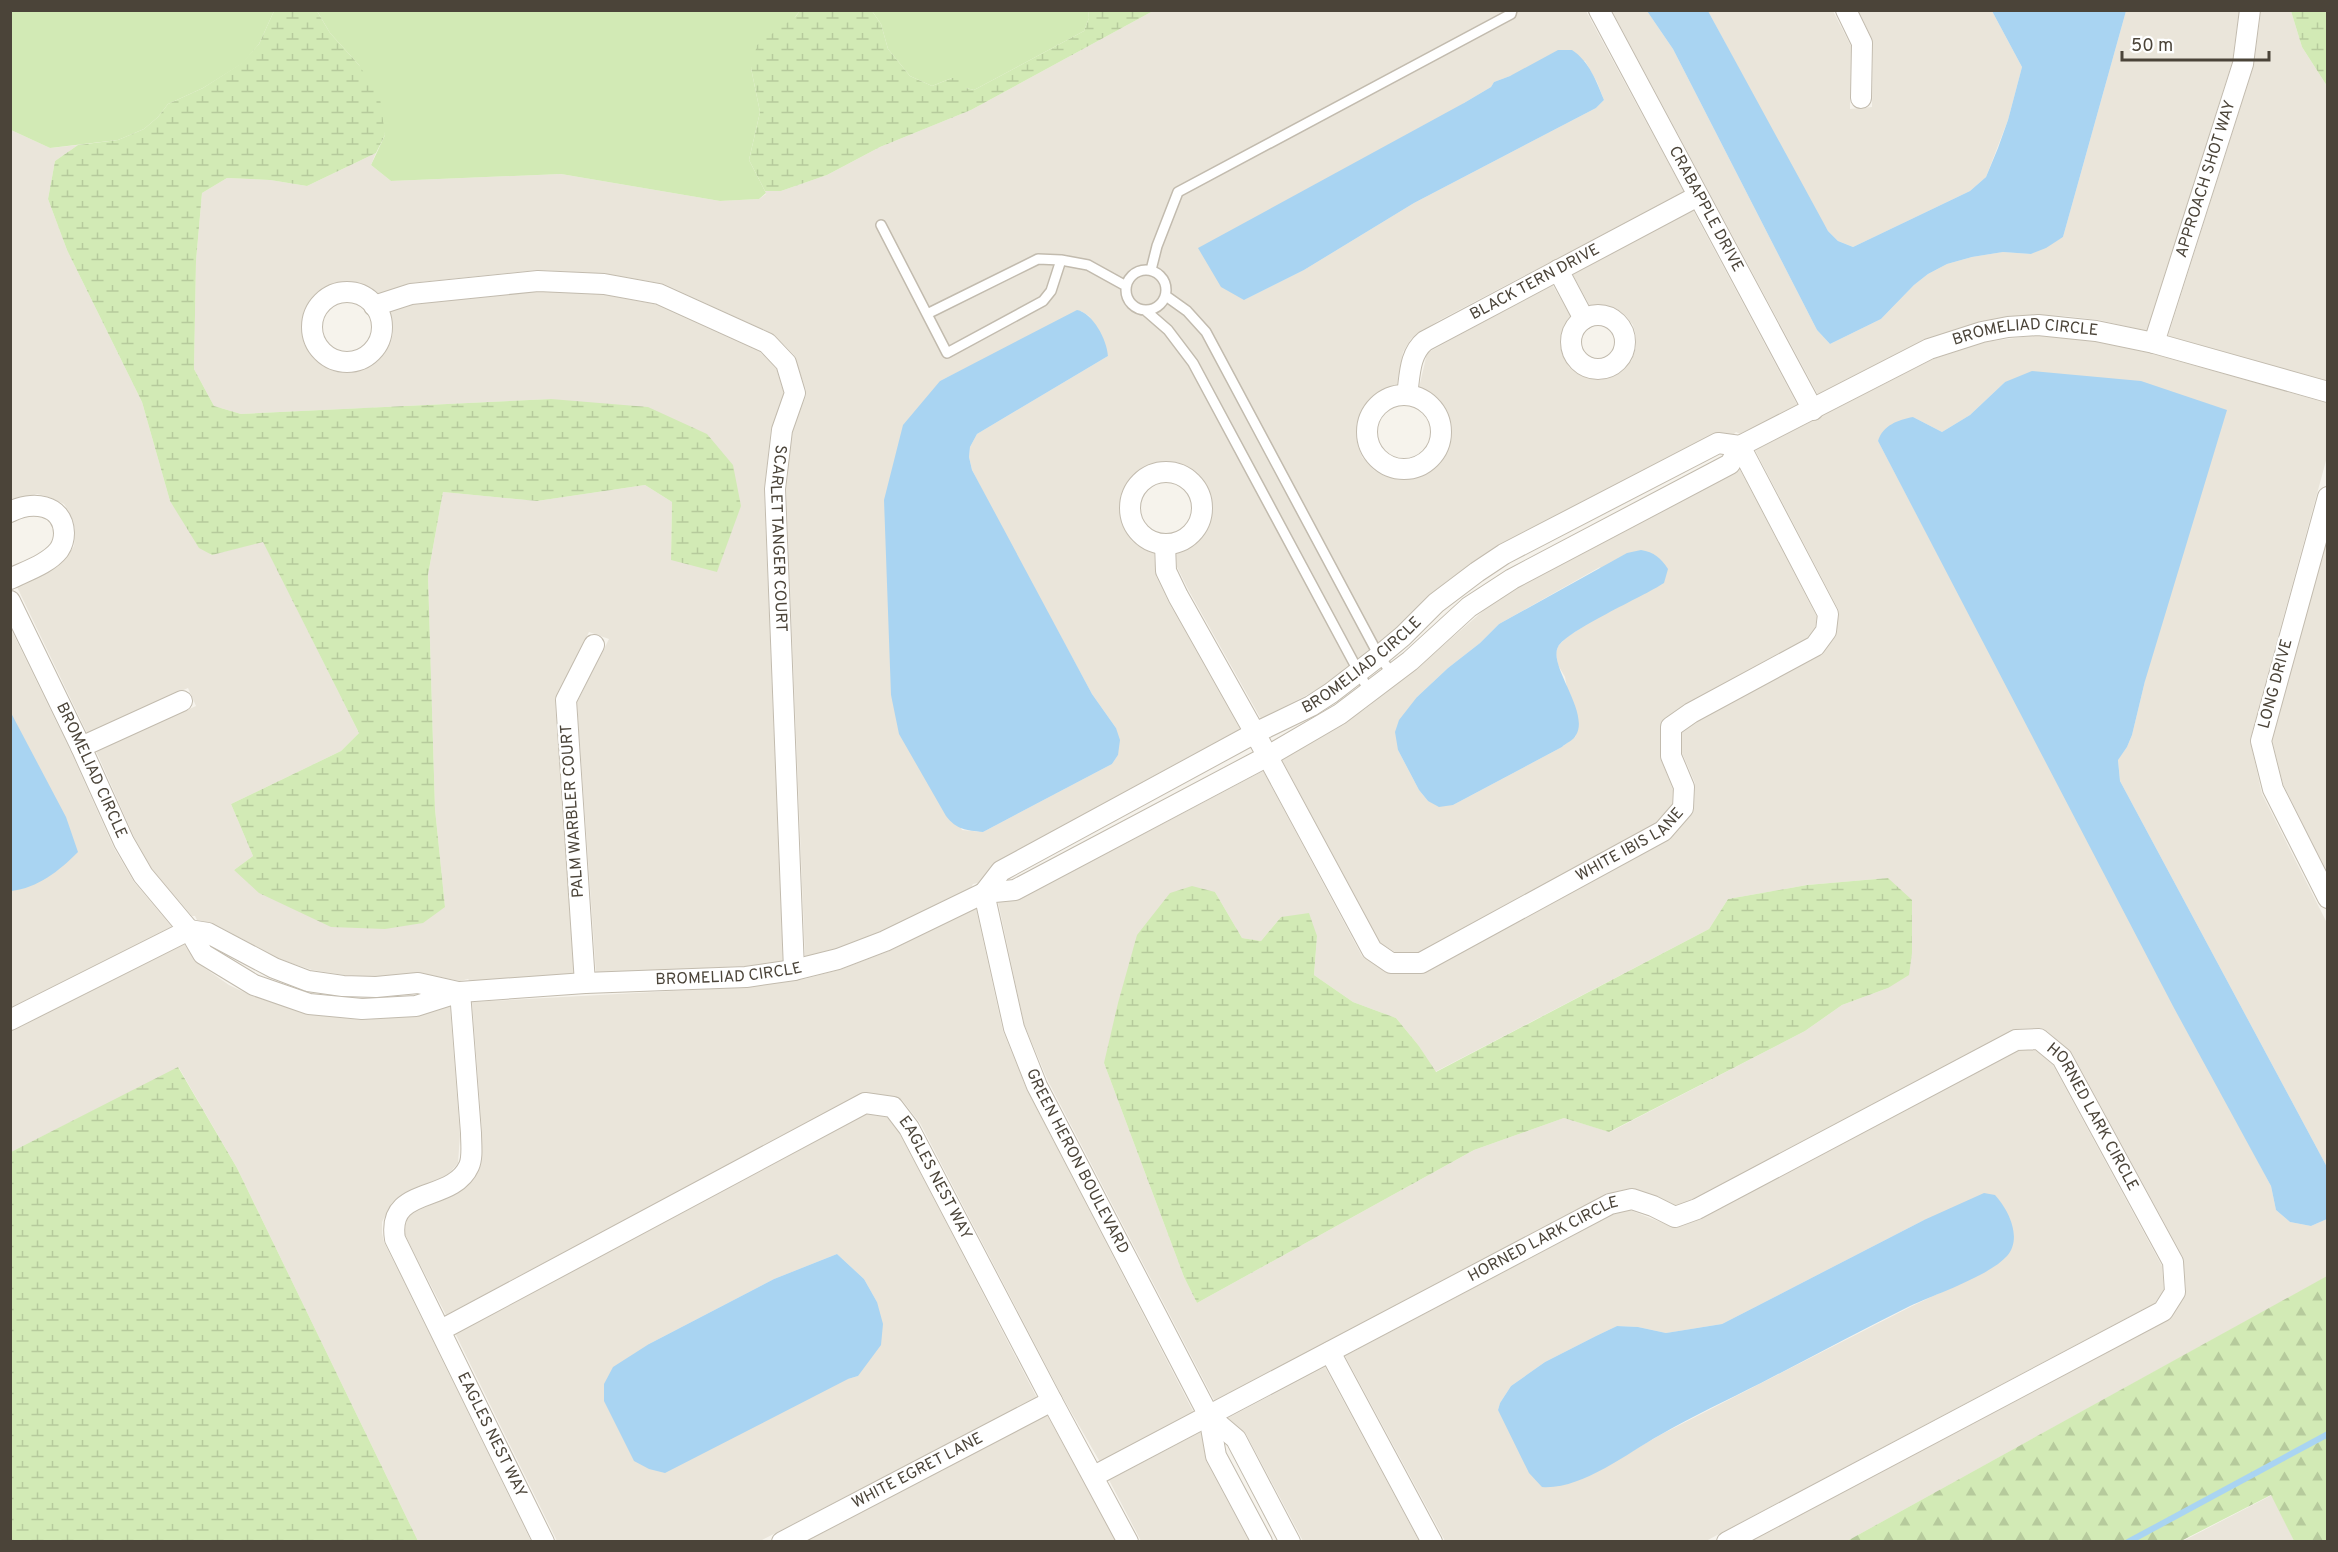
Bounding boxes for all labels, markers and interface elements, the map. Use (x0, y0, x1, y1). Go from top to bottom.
scale bar (2122, 24, 2269, 62)
text: 50 m (2131, 35, 2173, 58)
street label: APPROACH SHOT WAY (2172, 98, 2241, 260)
street label: CRABAPPLE DRIVE (1664, 143, 1747, 276)
street label: BLACK TERN DRIVE (1467, 240, 1603, 325)
street label: BROMELIAD CIRCLE (1950, 315, 2099, 351)
street label: SCARLET TANGER COURT (765, 444, 791, 633)
street label: BROMELIAD CIRCLE (1299, 613, 1426, 719)
street label: LONG DRIVE (2254, 637, 2298, 731)
street label: BROMELIAD CIRCLE (51, 699, 131, 842)
street label: PALM WARBLER COURT (557, 724, 589, 898)
street label: WHITE IBIS LANE (1573, 804, 1689, 887)
street label: BROMELIAD CIRCLE (655, 958, 804, 990)
street label: HORNED LARK CIRCLE (2042, 1039, 2142, 1194)
street label: GREEN HERON BOULEVARD (1021, 1066, 1133, 1258)
street label: EAGLES NEST WAY (894, 1112, 976, 1243)
street label: HORNED LARK CIRCLE (1465, 1192, 1620, 1287)
street label: EAGLES NEST WAY (452, 1369, 531, 1501)
street label: WHITE EGRET LANE (849, 1429, 987, 1514)

